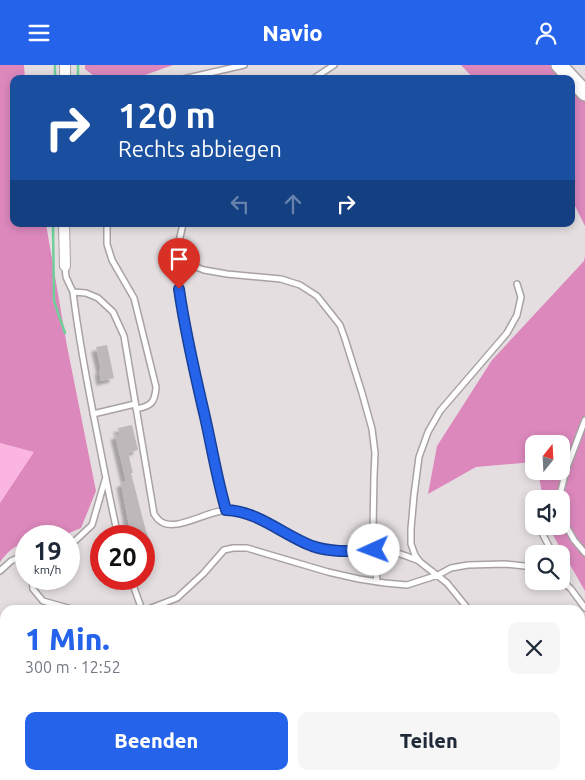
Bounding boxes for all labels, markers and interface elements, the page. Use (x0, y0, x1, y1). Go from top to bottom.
icon: menu (25, 19, 53, 47)
icon: person (532, 19, 560, 47)
text: Navio (262, 20, 323, 45)
icon: right (35, 95, 100, 160)
text: 120 m (118, 95, 216, 135)
text: Rechts abbiegen (118, 136, 282, 161)
icon: left (226, 190, 254, 218)
icon: ahead (279, 190, 307, 218)
icon: right (332, 190, 360, 218)
pin (158, 238, 200, 289)
icon: arrive (165, 245, 193, 273)
north arrow (525, 435, 570, 480)
map controls (525, 435, 570, 590)
button: sound (525, 490, 570, 535)
position arrow (347, 523, 399, 575)
speed limit sign: 20 (90, 525, 155, 590)
text: 19 (33, 537, 62, 565)
button: search (525, 545, 570, 590)
text: km/h (34, 563, 61, 576)
text: 1 Min. (25, 622, 110, 656)
button: close (508, 622, 560, 674)
text: 300 m · 12:52 (25, 658, 121, 676)
button: Beenden (25, 712, 288, 770)
button: Teilen (298, 712, 560, 770)

